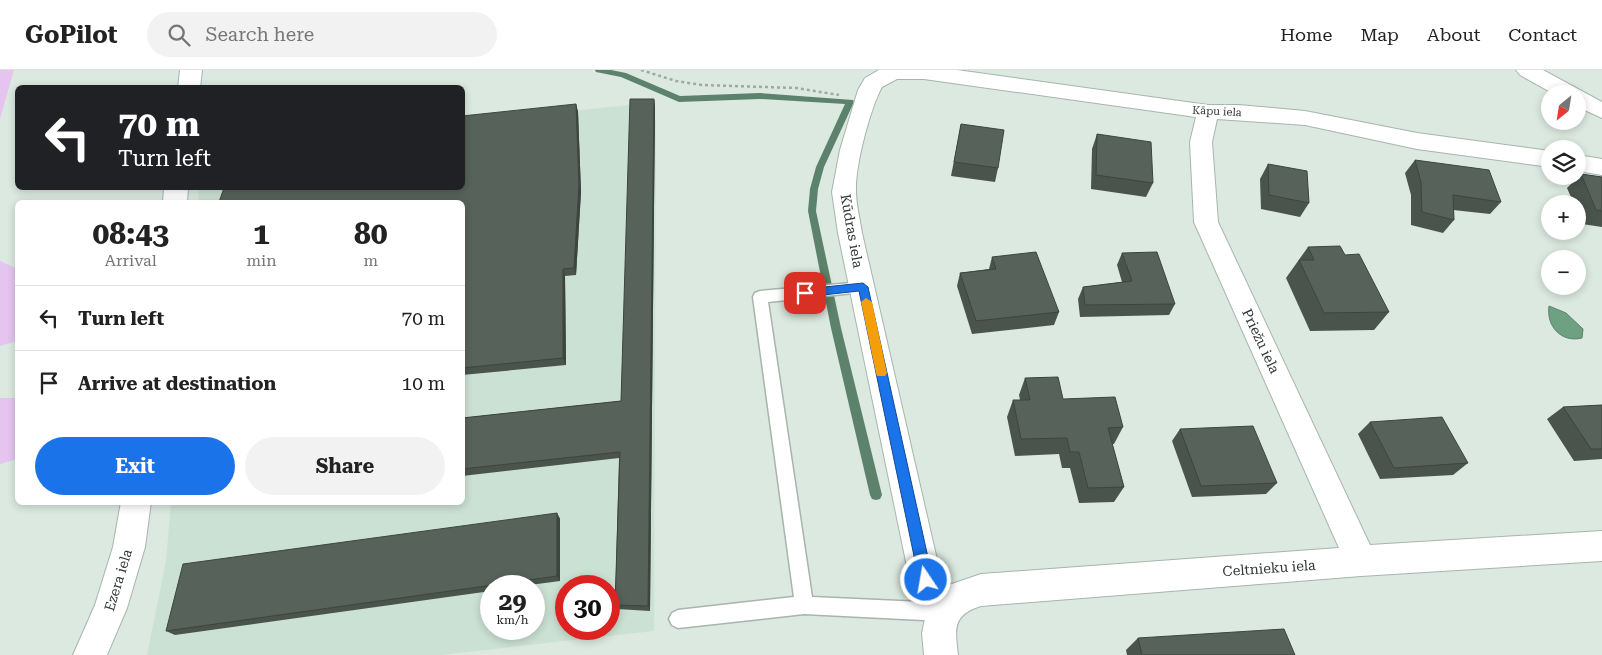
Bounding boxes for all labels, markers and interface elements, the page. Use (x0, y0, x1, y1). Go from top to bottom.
search box (147, 12, 497, 57)
text: GoPilot (25, 21, 117, 49)
icon: search (165, 21, 193, 49)
text: Search here (205, 23, 314, 46)
text: Home (1280, 24, 1332, 45)
text: Map (1360, 24, 1399, 45)
text: About (1427, 24, 1480, 45)
text: Contact (1508, 24, 1577, 45)
north arrow (1541, 85, 1586, 130)
map controls (1541, 85, 1586, 295)
text: 70 m (118, 104, 200, 145)
street label: Kāpu iela (1192, 104, 1242, 119)
icon: left (35, 105, 100, 170)
button: layers (1541, 140, 1586, 185)
text: Turn left (118, 146, 211, 171)
street label: Kūdras iela (838, 193, 866, 270)
button: + (1541, 195, 1586, 240)
text: 08:43 (92, 216, 169, 251)
text: 1 (253, 216, 270, 251)
text: 80 (354, 216, 388, 251)
button: − (1541, 250, 1586, 295)
text: Arrival (105, 251, 157, 270)
text: min (246, 251, 277, 270)
text: m (363, 251, 378, 270)
pin (784, 272, 826, 314)
icon: arrive (791, 279, 819, 307)
icon: left (35, 304, 63, 332)
street label: Priežu iela (1239, 306, 1283, 376)
text: Turn left (78, 307, 164, 330)
text: 70 m (402, 307, 445, 330)
icon: arrive (35, 369, 63, 397)
text: Arrive at destination (78, 372, 276, 395)
text: 10 m (402, 372, 445, 395)
button: Exit (35, 437, 235, 495)
button: Share (245, 437, 445, 495)
street label: Ezera iela (101, 547, 135, 613)
position arrow (899, 553, 951, 605)
street label: Celtnieku iela (1222, 557, 1316, 579)
speed limit sign: 30 (555, 575, 620, 640)
text: 29 (498, 587, 527, 616)
text: km/h (496, 613, 529, 627)

